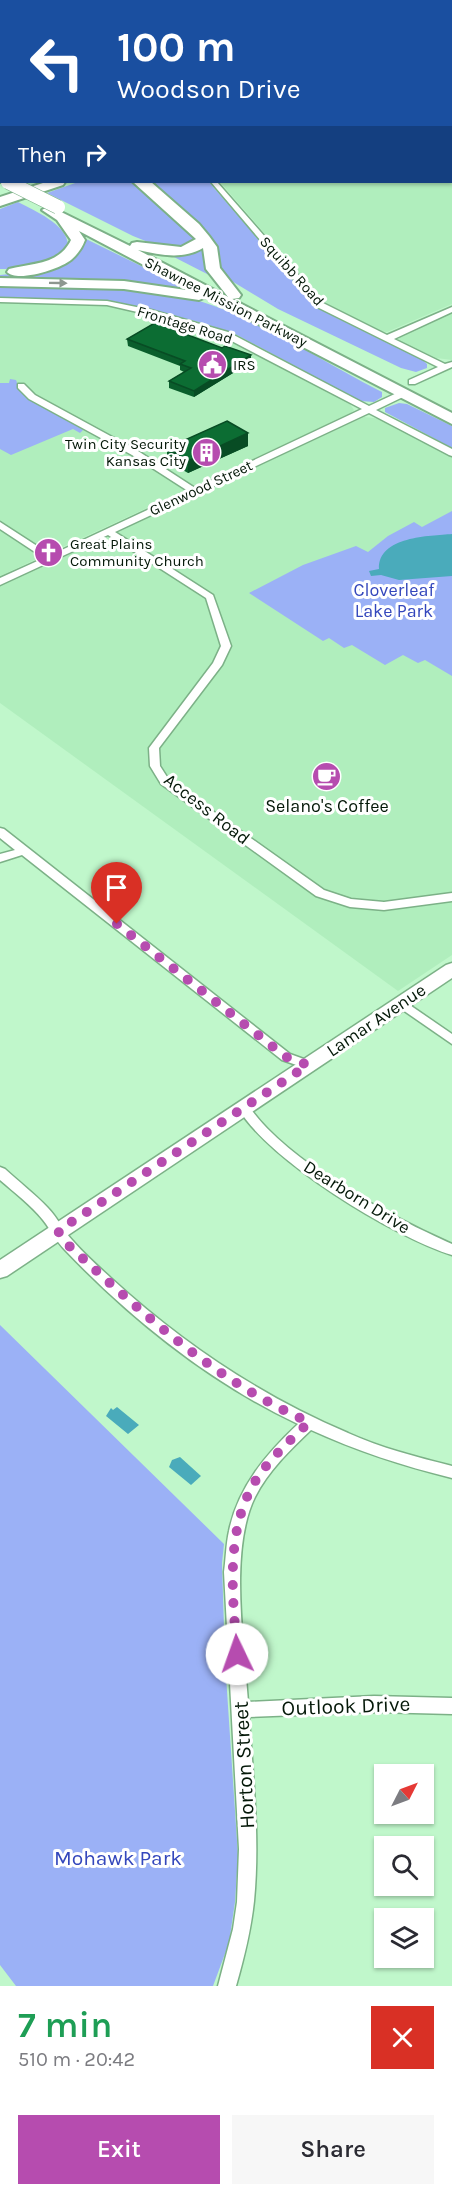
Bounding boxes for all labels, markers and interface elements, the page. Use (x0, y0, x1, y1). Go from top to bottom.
text: 100 m (117, 22, 236, 72)
icon: left (18, 24, 96, 102)
text: Woodson Drive (117, 73, 301, 105)
icon: right (79, 138, 112, 171)
text: Then (18, 142, 67, 168)
street label: Squibb Road (256, 233, 328, 309)
street label: Shawnee Mission Parkway (142, 253, 310, 351)
one-way arrow (49, 279, 68, 288)
street label: Frontage Road (135, 302, 235, 348)
public building icon: IRS (196, 349, 228, 381)
place label: IRS (233, 356, 255, 374)
place label: Twin City Security Kansas City (65, 435, 186, 470)
building icon: Twin City Security Kansas City (191, 437, 223, 469)
street label: Glenwood Street (147, 456, 256, 520)
place label: Great Plains Community Church (70, 535, 204, 570)
church icon: Great Plains Community Church (33, 537, 65, 569)
park label: Cloverleaf Lake Park (353, 579, 435, 622)
cafe icon: Selano's Coffee (311, 761, 343, 793)
street label: Access Road (160, 769, 254, 849)
place label: Selano's Coffee (265, 795, 389, 817)
pin (91, 862, 142, 924)
icon: arrive (100, 871, 133, 904)
street label: Lamar Avenue (322, 979, 430, 1061)
street label: Dearborn Drive (300, 1155, 414, 1239)
position arrow (205, 1622, 269, 1686)
street label: Outlook Drive (281, 1692, 411, 1720)
street label: Horton Street (229, 1700, 259, 1829)
north arrow (374, 1764, 434, 1824)
map controls (374, 1764, 434, 1968)
button: search (374, 1836, 434, 1896)
park label: Mohawk Park (54, 1846, 182, 1870)
button: layers (374, 1908, 434, 1968)
text: 7 min (18, 2004, 112, 2046)
button: close (371, 2006, 434, 2069)
text: 510 m · 20:42 (18, 2048, 135, 2071)
button: Exit (18, 2115, 220, 2184)
button: Share (232, 2115, 434, 2184)

